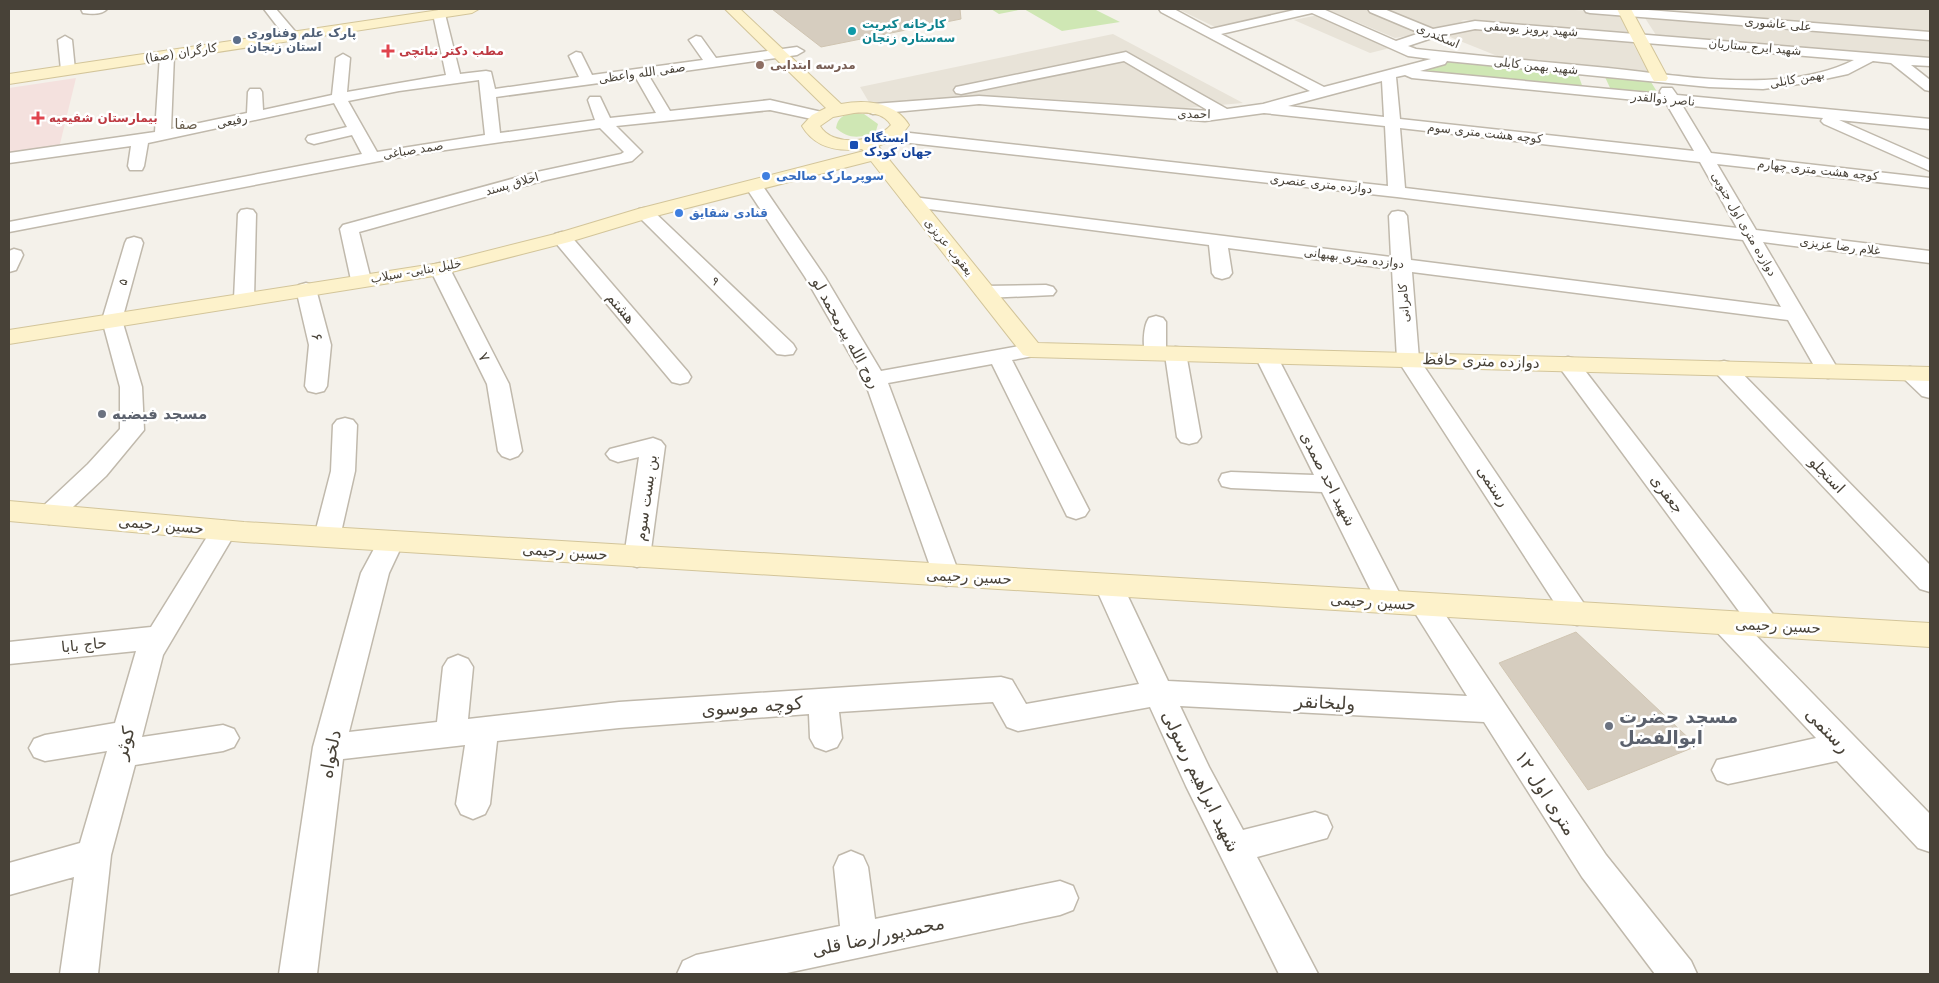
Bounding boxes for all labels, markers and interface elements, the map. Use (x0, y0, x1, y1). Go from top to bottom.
street label: علی عاشوری (1744, 14, 1812, 35)
place label: کارخانه کبریت سه‌ستاره زنجان (862, 17, 955, 45)
street label: شهید پرویز یوسفی (1483, 19, 1579, 40)
street label: اسکندری (1414, 21, 1462, 52)
marker: کارخانه کبریت سه‌ستاره زنجان (846, 25, 858, 37)
place label: پارک علم وفناوری استان زنجان (247, 26, 356, 54)
marker: پارک علم وفناوری استان زنجان (231, 34, 243, 46)
street label: شهید ایرج ستاریان (1708, 36, 1802, 59)
street label: کارگران (صفا) (144, 40, 218, 67)
marker: مطب دکتر نباتچی (381, 44, 395, 58)
place label: مطب دکتر نباتچی (399, 44, 504, 58)
street label: شهید بهمن کابلی (1493, 55, 1579, 78)
place label: مدرسه ابتدایی (770, 58, 856, 72)
marker: مدرسه ابتدایی (754, 59, 766, 71)
street label: صفی الله واعظی (598, 60, 686, 87)
street label: بهمن کابلی (1768, 67, 1826, 92)
street label: ناصر ذوالقدر (1629, 89, 1695, 110)
street label: احمدی (1177, 107, 1211, 121)
marker: بیمارستان شفیعیه (31, 111, 45, 125)
place label: بیمارستان شفیعیه (49, 111, 158, 125)
street label: رفیعی (215, 111, 249, 132)
district label: صفا (174, 116, 198, 132)
street label: کوچه هشت متری سوم (1427, 120, 1544, 147)
place label: ایستگاه جهان کودک (864, 131, 932, 160)
street label: صمد صباغی (382, 138, 444, 162)
marker: ایستگاه جهان کودک (848, 139, 860, 151)
street label: کوچه هشت متری چهارم (1757, 157, 1880, 184)
place label: سوپرمارک صالحی (776, 169, 884, 184)
street label: دوازده متری اول جنوبی (1708, 169, 1780, 279)
street label: اخلاق پسند (484, 170, 540, 198)
marker: سوپرمارک صالحی (760, 170, 772, 182)
street label: دوازده متری عنصری (1269, 172, 1373, 197)
place label: قنادی شقایق (689, 206, 768, 220)
marker: قنادی شقایق (673, 207, 685, 219)
street label: یعقوب عزیزی (921, 216, 976, 279)
street label: غلام رضا عزیزی (1799, 234, 1881, 259)
street label: دوازده متری بهبهانی (1303, 245, 1405, 272)
street label: خلیل بنایی- سیلاب (369, 256, 463, 286)
street label: ۹ (708, 274, 722, 288)
street label: روح الله پیرمحمد لو (807, 274, 884, 392)
street label: ۵ (115, 277, 131, 287)
street label: کامرانی (1396, 283, 1413, 323)
street label: هشتم (603, 288, 639, 328)
street label: ۶ (307, 331, 327, 343)
street label: ۷ (474, 349, 494, 365)
street label: دوازده متری حافظ (1422, 350, 1540, 372)
place label: مسجد فیضیه (112, 405, 207, 423)
marker: مسجد فیضیه (96, 408, 108, 420)
street label: شهید احد صمدی (1296, 429, 1360, 529)
street label: استجلو (1805, 452, 1849, 497)
street label: بن بست سوم (631, 454, 661, 542)
street label: رستمی (1473, 462, 1513, 510)
street label: جعفری (1647, 471, 1687, 517)
street label: حسین رحیمی (118, 512, 204, 538)
street label: حسین رحیمی (522, 540, 608, 564)
street label: حسین رحیمی (926, 566, 1012, 588)
street label: حسین رحیمی (1330, 590, 1416, 614)
street label: حسین رحیمی (1735, 615, 1821, 637)
street label: حاج بابا (60, 634, 108, 657)
street label: ولیخانقر (1293, 690, 1356, 715)
street label: کوچه موسوی (701, 692, 804, 721)
street label: رستمی (1801, 703, 1855, 757)
place label: مسجد حضرت ابوالفضل (1619, 706, 1738, 749)
street label: شهید ابراهیم رسولی (1157, 707, 1244, 856)
marker: مسجد حضرت ابوالفضل (1603, 720, 1615, 732)
street label: کوثر (109, 724, 140, 763)
street label: دلخواه (315, 728, 346, 780)
street label: ۱۲ متری اول (1510, 747, 1581, 840)
street label: محمدپور/رضا قلی (810, 912, 946, 961)

